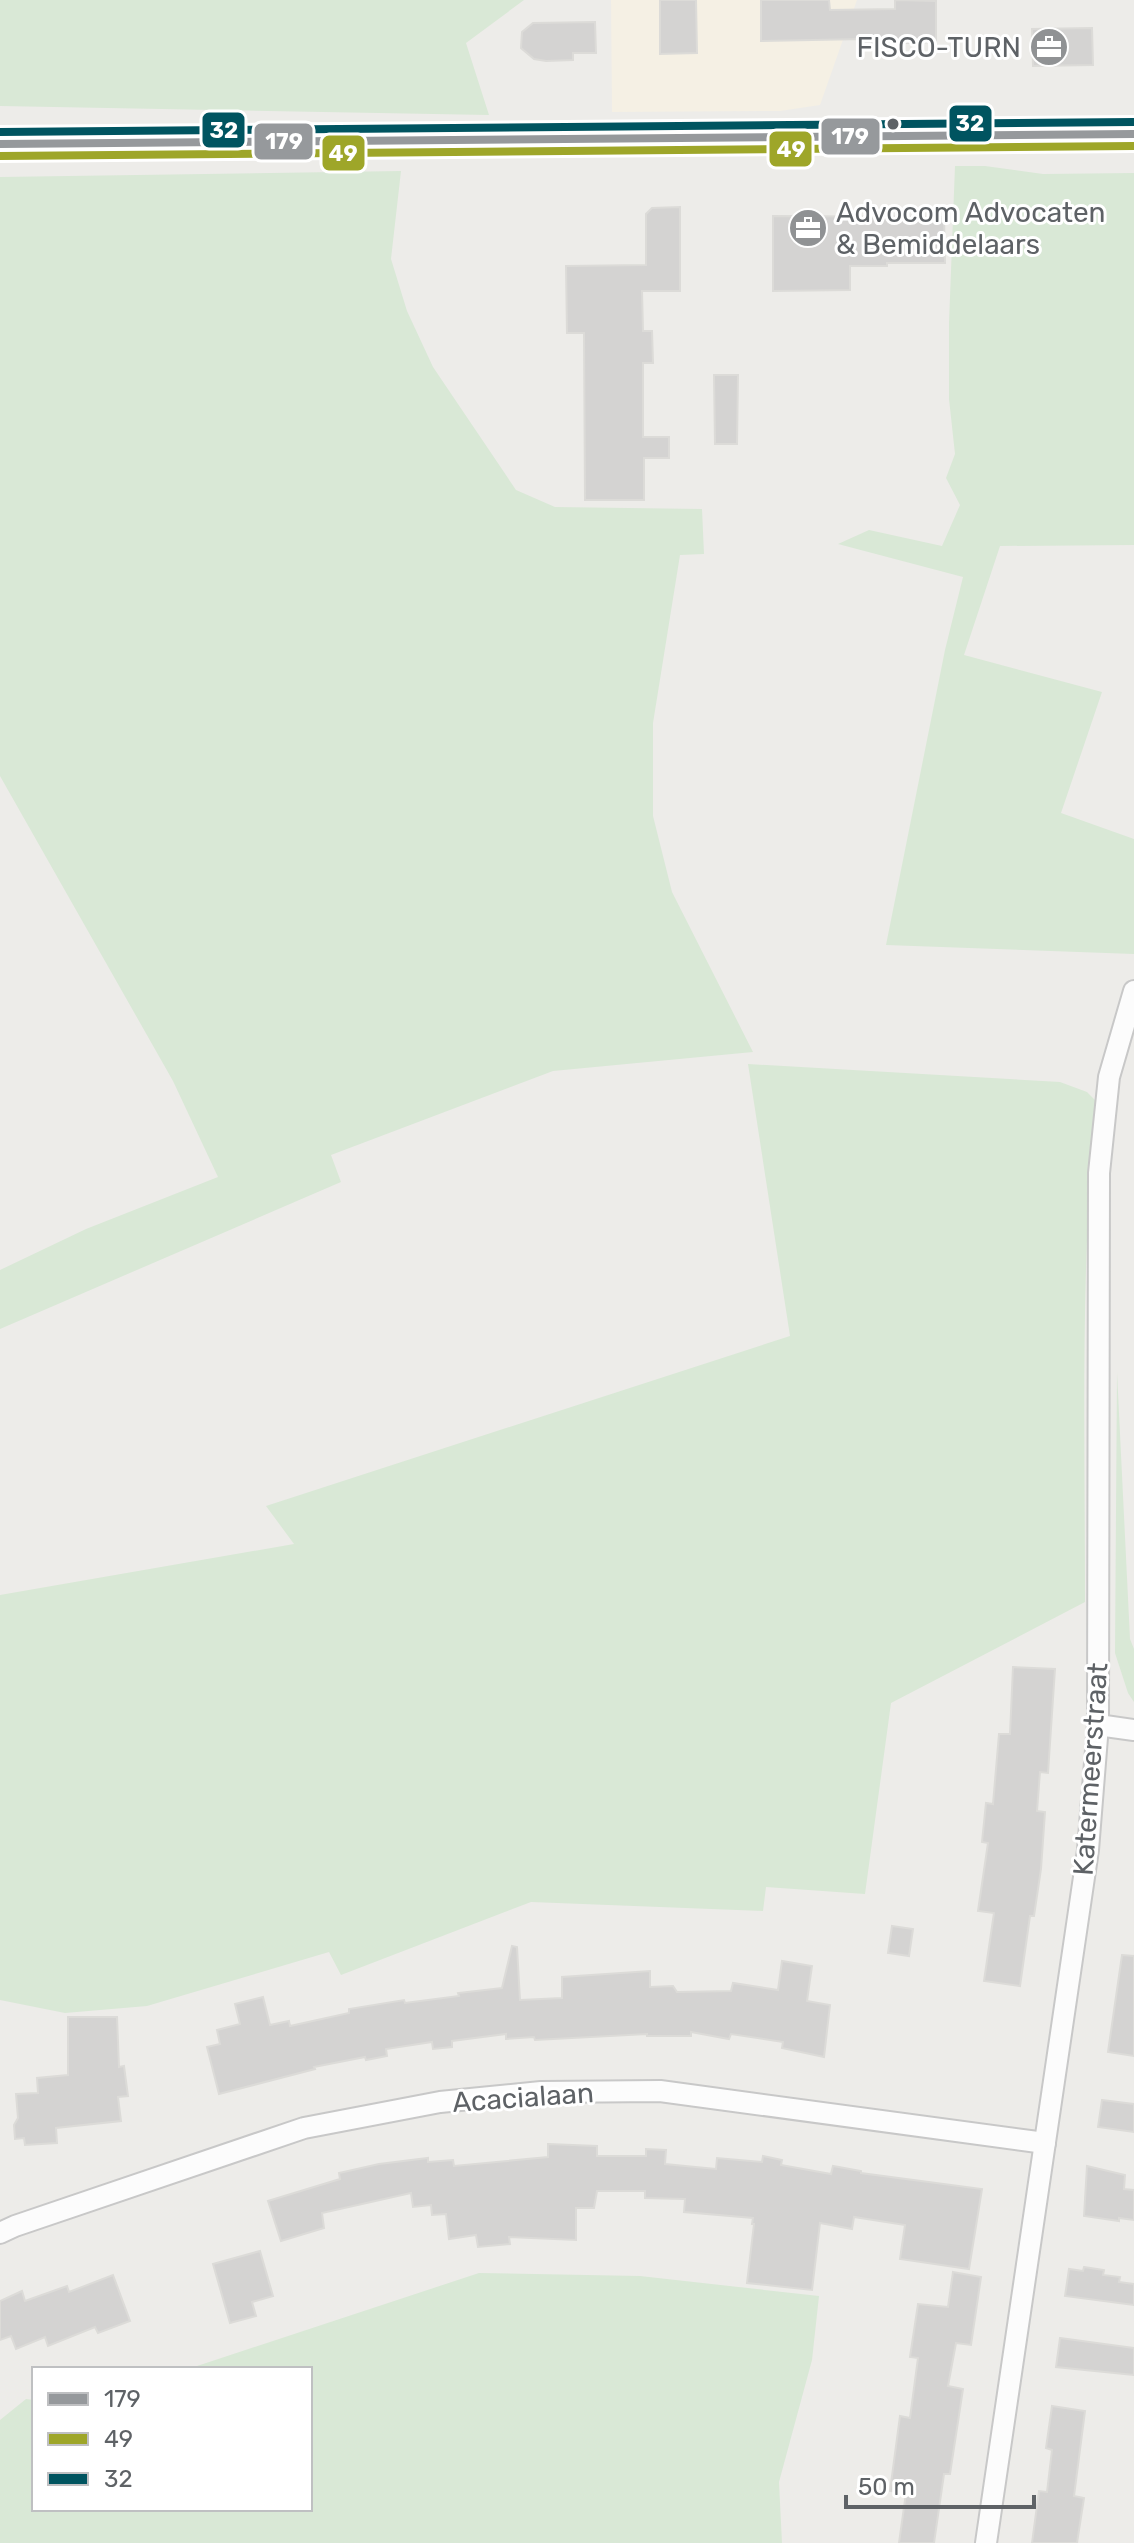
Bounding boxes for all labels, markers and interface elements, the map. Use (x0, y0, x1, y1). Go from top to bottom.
office icon: FISCO-TURN (1028, 26, 1070, 68)
place label: FISCO-TURN (857, 31, 1021, 64)
line badge: 32 (948, 104, 993, 143)
text: 32 (956, 110, 984, 137)
line badge: 32 (201, 111, 246, 149)
unlabelled marker (885, 116, 901, 132)
text: 32 (210, 117, 238, 144)
line badge: 179 (820, 117, 881, 156)
line badge: 179 (253, 122, 314, 161)
text: 179 (831, 123, 869, 150)
text: 179 (265, 128, 303, 155)
line badge: 49 (768, 130, 813, 168)
line badge: 49 (321, 134, 366, 172)
text: 49 (776, 136, 806, 163)
text: 49 (328, 140, 358, 167)
place label: Advocom Advocaten & Bemiddelaars (836, 196, 1106, 261)
office icon: Advocom Advocaten & Bemiddelaars (787, 207, 829, 249)
street label: Katermeerstraat (1067, 1661, 1114, 1877)
street label: Acacialaan (451, 2076, 595, 2119)
legend (32, 2367, 312, 2511)
text: 179 (104, 2385, 141, 2413)
text: 49 (104, 2425, 133, 2453)
scale bar (846, 2459, 1034, 2509)
text: 32 (104, 2465, 133, 2493)
text: 50 m (858, 2473, 915, 2501)

